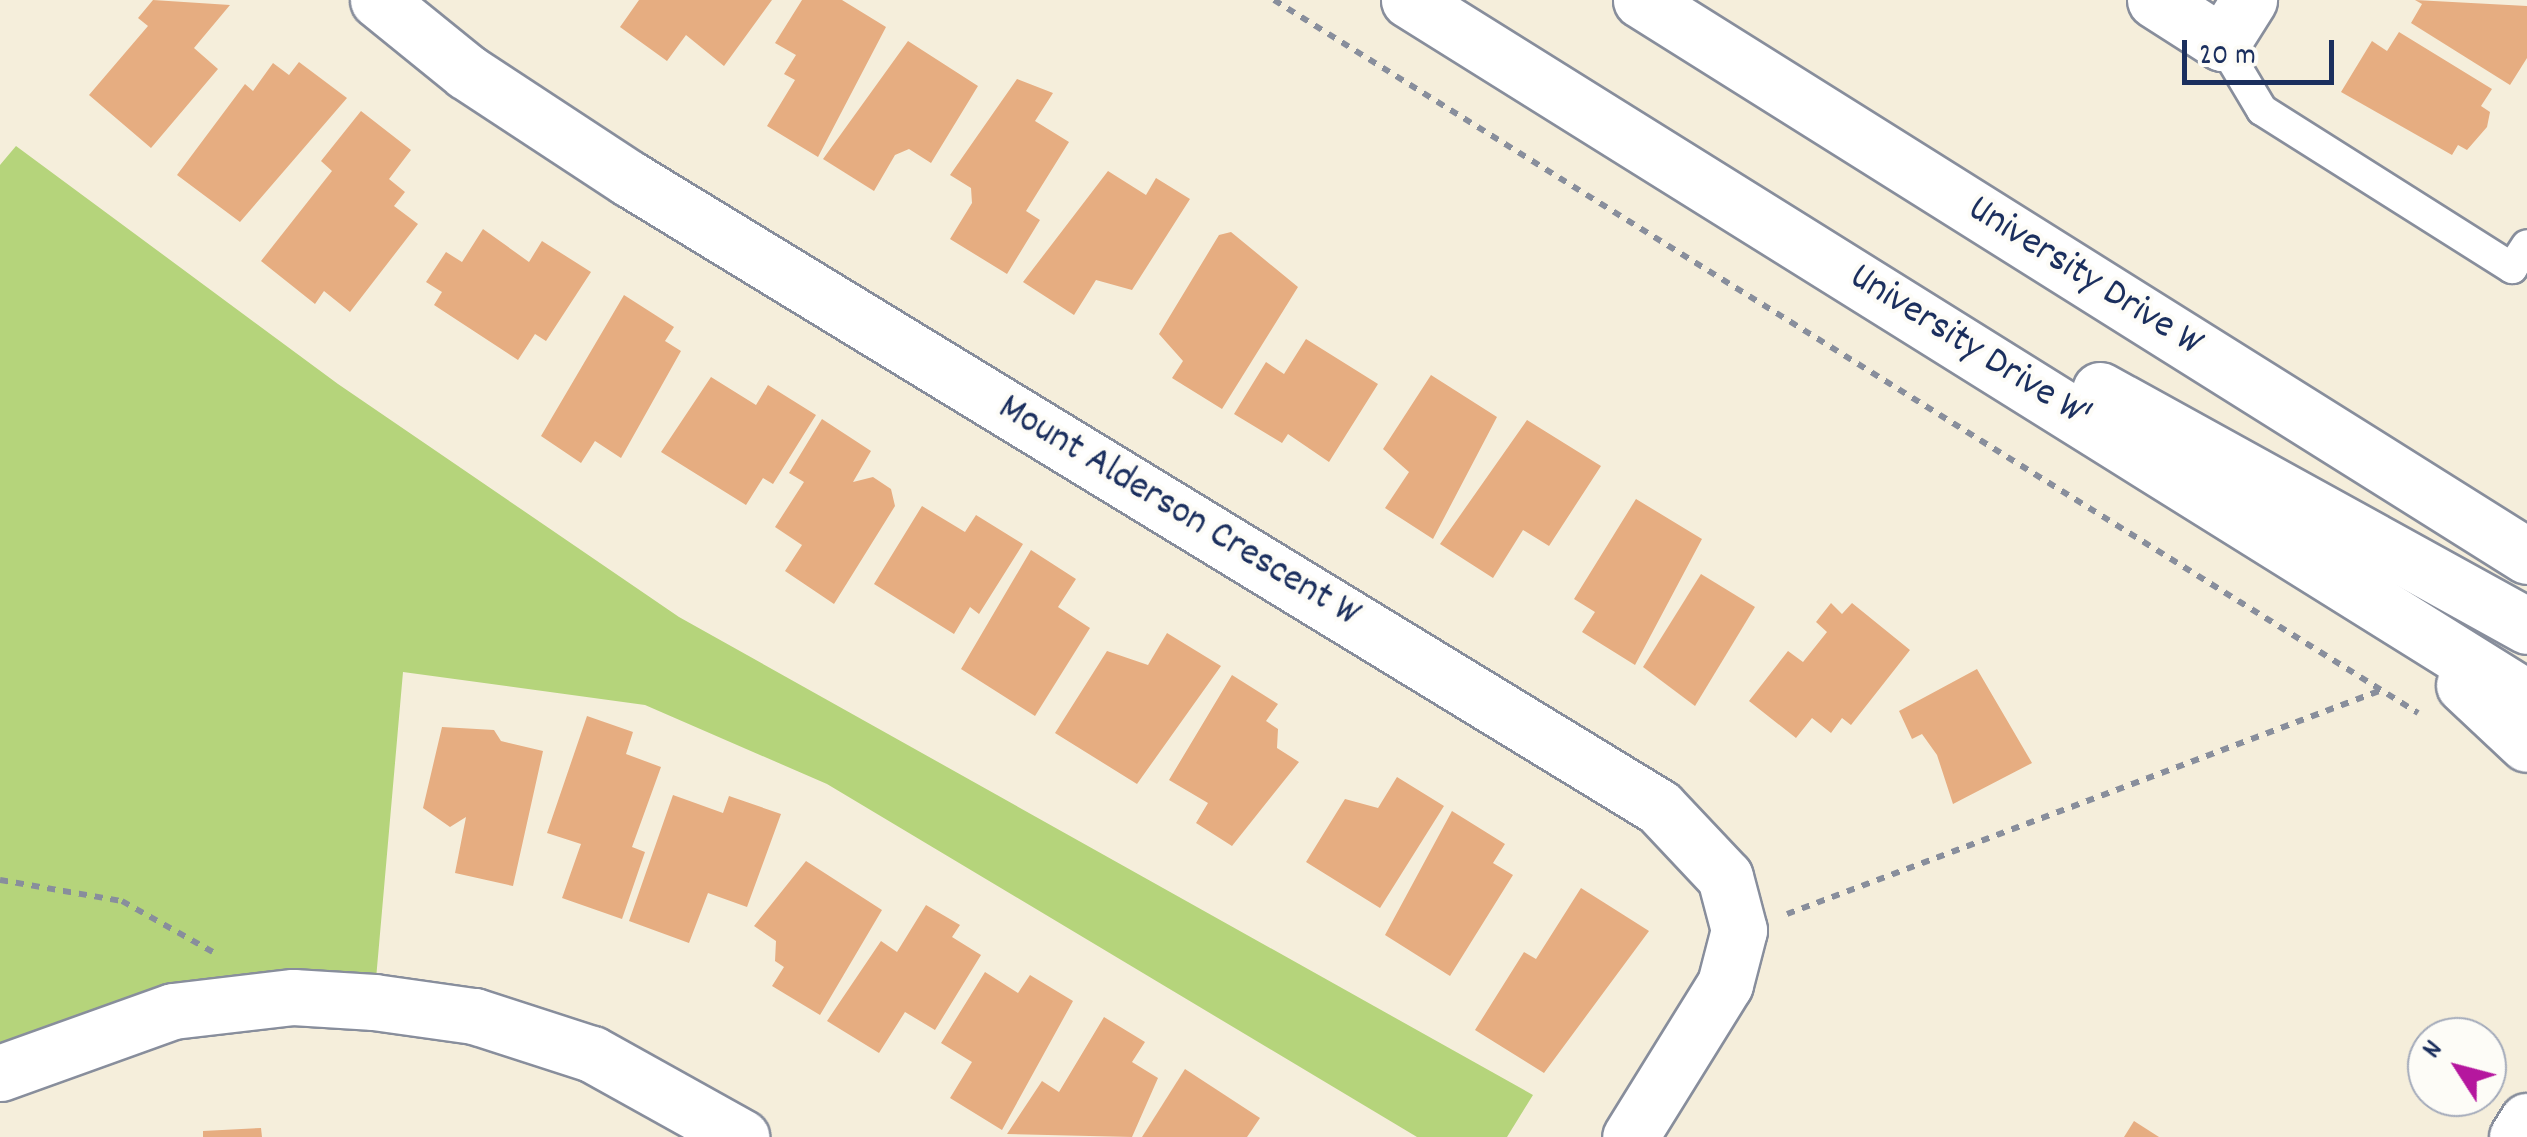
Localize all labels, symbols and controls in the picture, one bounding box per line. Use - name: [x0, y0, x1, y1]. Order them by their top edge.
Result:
- scale bar: [2187, 20, 2340, 82]
- text: 20 m: [2199, 36, 2256, 79]
- street label: University Drive W: [1958, 187, 2210, 369]
- street label: University Drive W': [1839, 255, 2099, 441]
- street label: Mount Alderson Crescent W: [988, 386, 1368, 640]
- north arrow: [2407, 1017, 2507, 1117]
- text: N: [2414, 1033, 2455, 1068]

